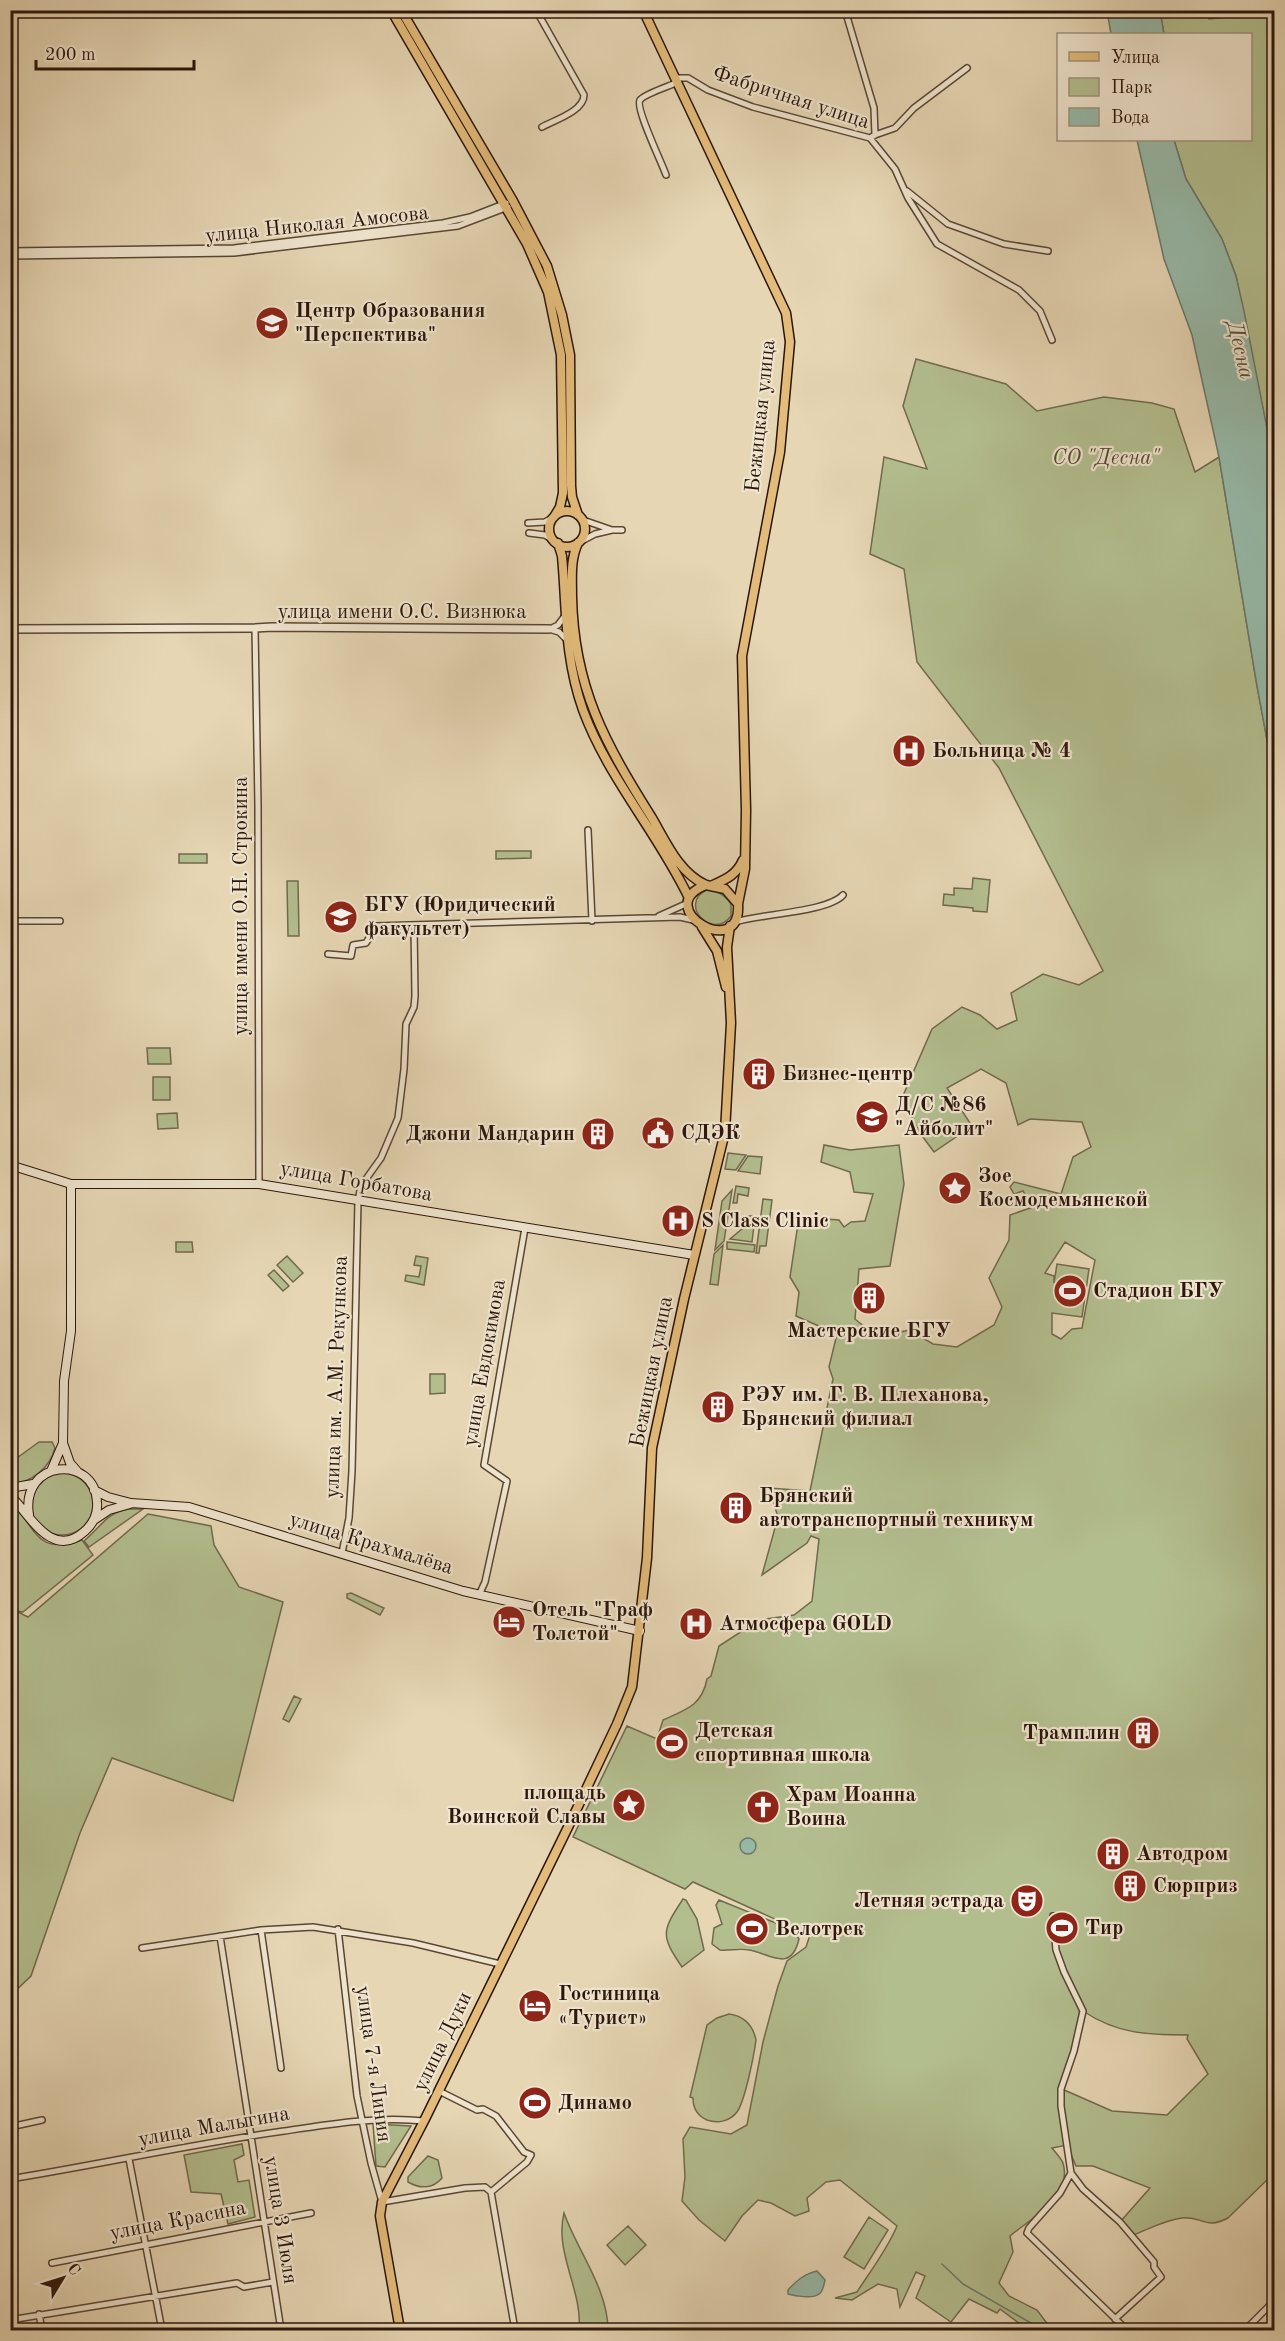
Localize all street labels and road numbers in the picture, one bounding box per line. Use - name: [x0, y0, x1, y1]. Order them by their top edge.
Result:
- street label: Фабричная улица: [710, 63, 872, 133]
- street label: улица Николая Амосова: [204, 203, 430, 247]
- street label: Бежицкая улица: [743, 338, 779, 494]
- street label: улица имени О.С. Визнюка: [277, 602, 527, 623]
- street label: улица имени О.Н. Строкина: [231, 776, 252, 1036]
- street label: улица Горбатова: [278, 1158, 434, 1206]
- street label: улица им. А.М. Рекункова: [322, 1255, 352, 1499]
- street label: улица Евдокимова: [460, 1278, 510, 1448]
- street label: Бежицкая улица: [627, 1294, 677, 1450]
- street label: улица Крахмалёва: [287, 1509, 455, 1579]
- street label: улица 7-я Линия: [352, 1984, 394, 2144]
- street label: улица Дуки: [410, 1989, 476, 2095]
- street label: улица Малыгина: [137, 2103, 291, 2151]
- street label: улица 3 Июля: [260, 2155, 300, 2286]
- street label: улица Красина: [108, 2197, 248, 2245]

